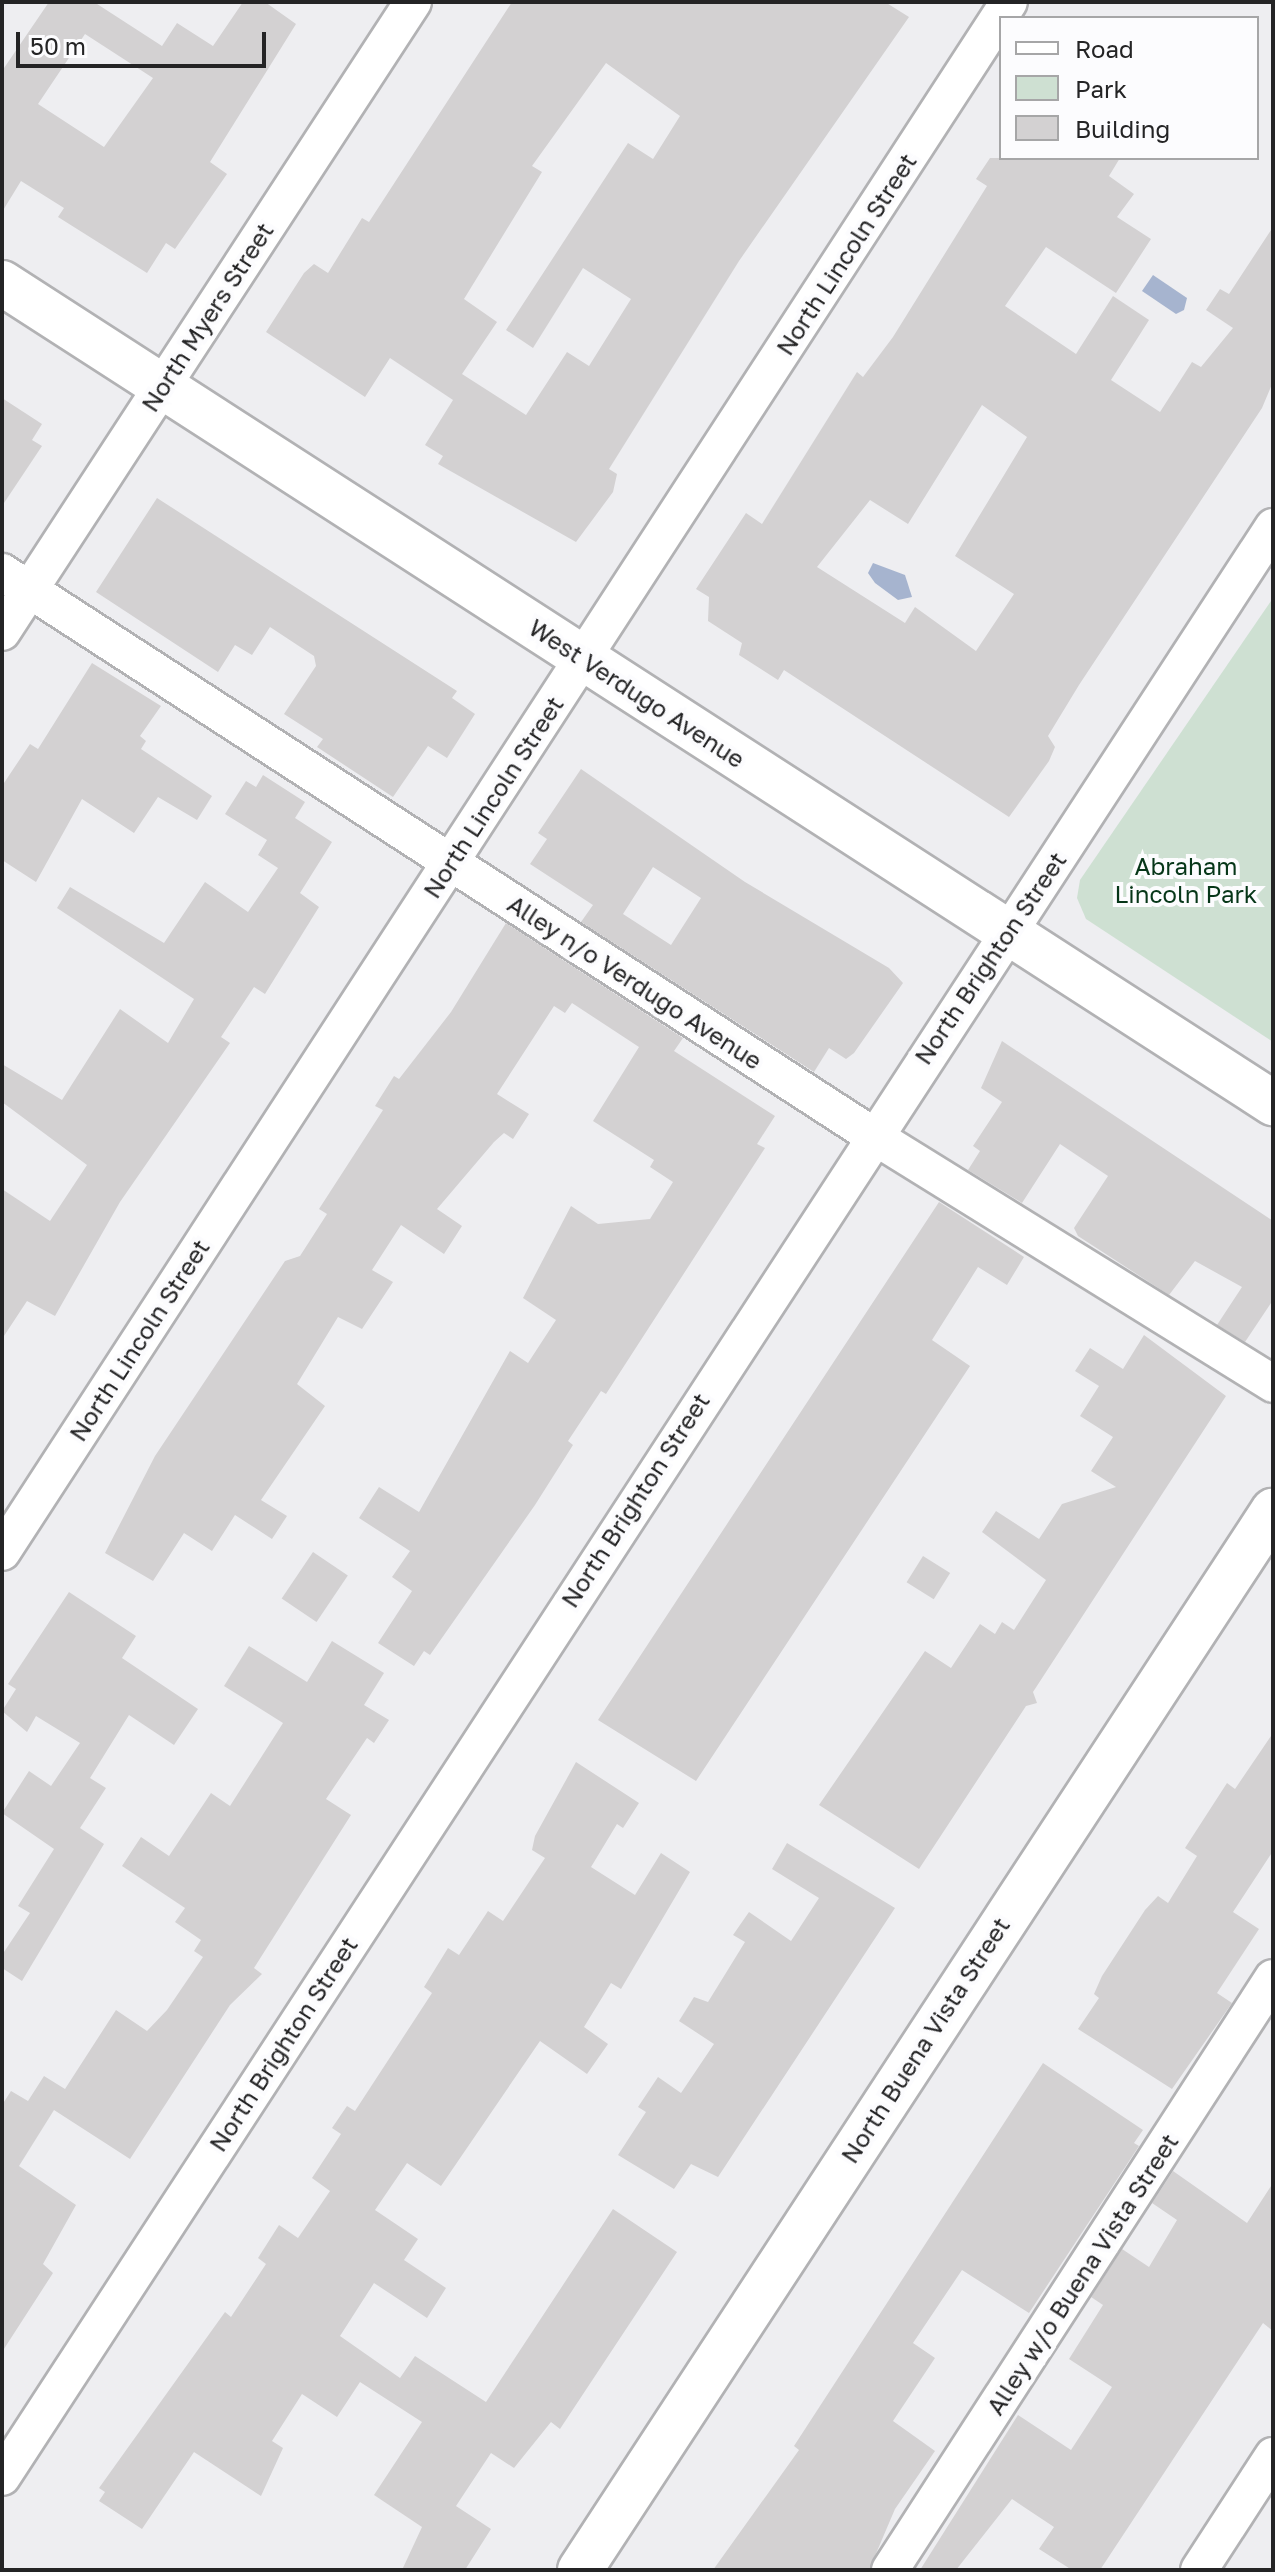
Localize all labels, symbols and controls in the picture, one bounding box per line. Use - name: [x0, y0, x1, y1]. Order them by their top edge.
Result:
- scale bar: [20, 16, 270, 66]
- legend: [999, 16, 1259, 160]
- text: 50 m: [30, 31, 86, 60]
- text: Road: [1075, 34, 1134, 63]
- text: Park: [1075, 74, 1127, 103]
- text: Building: [1075, 114, 1170, 143]
- street label: North Lincoln Street: [770, 148, 922, 360]
- street label: North Myers Street: [135, 217, 279, 417]
- street label: West Verdugo Avenue: [524, 613, 750, 773]
- street label: North Lincoln Street: [417, 691, 569, 903]
- street label: North Brighton Street: [908, 846, 1072, 1070]
- park label: Abraham Lincoln Park: [1115, 852, 1257, 908]
- street label: Alley n/o Verdugo Avenue: [503, 889, 767, 1075]
- street label: North Lincoln Street: [63, 1234, 215, 1446]
- street label: North Brighton Street: [555, 1387, 715, 1613]
- street label: North Buena Vista Street: [835, 1912, 1015, 2168]
- street label: North Brighton Street: [203, 1931, 363, 2157]
- street label: Alley w/o Buena Vista Street: [980, 2128, 1184, 2420]

